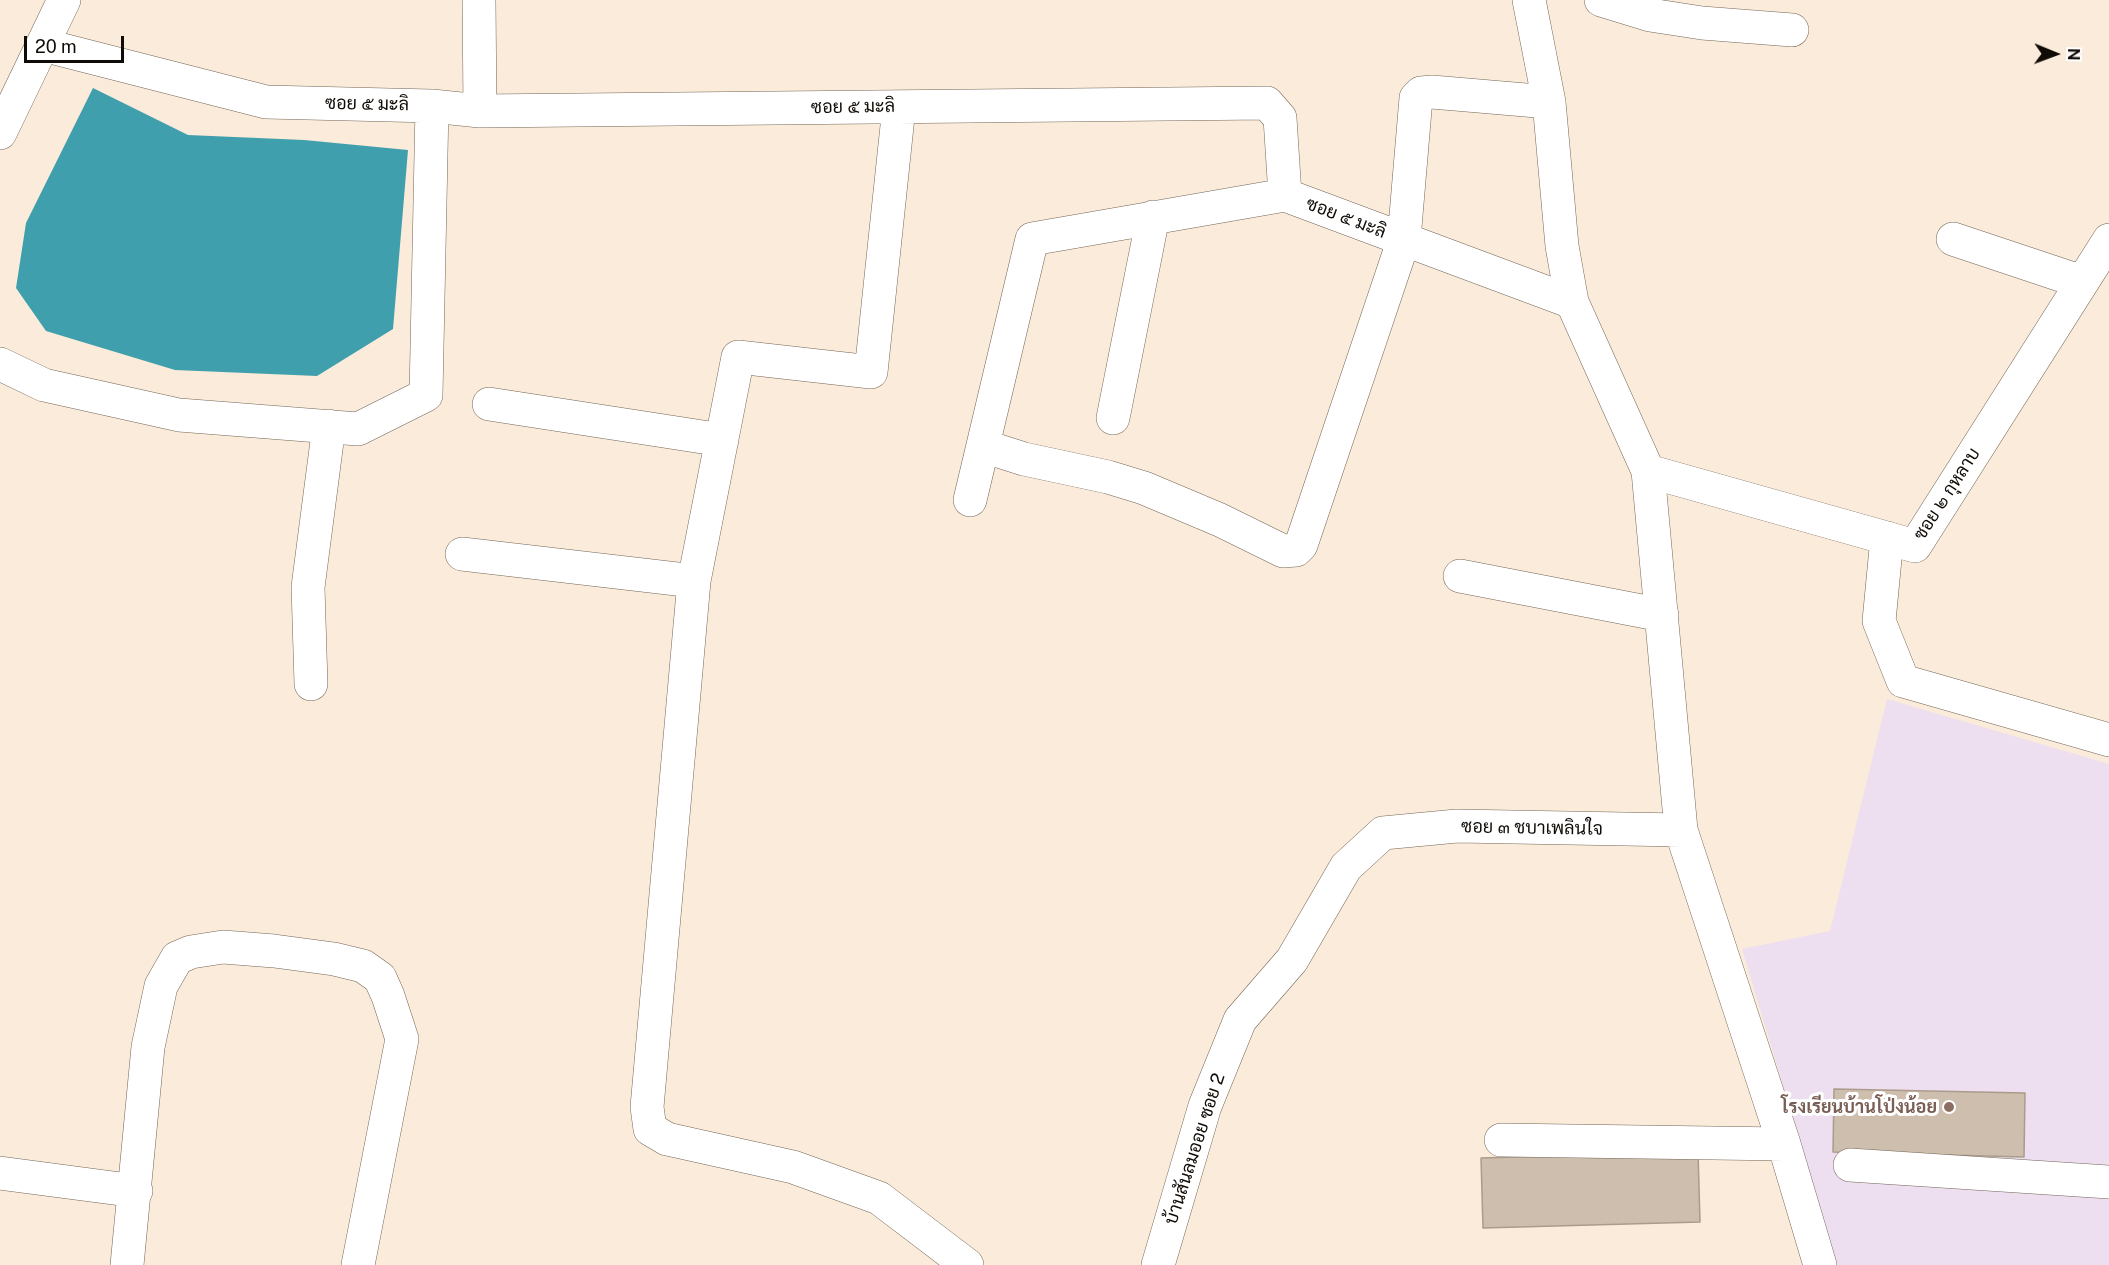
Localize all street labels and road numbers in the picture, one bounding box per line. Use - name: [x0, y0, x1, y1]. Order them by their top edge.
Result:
- street label: ซอย ๕ มะลิ: [325, 92, 409, 116]
- street label: ซอย ๕ มะลิ: [811, 95, 895, 119]
- street label: ซอย ๕ มะลิ: [1303, 193, 1389, 243]
- street label: ซอย ๒ กุหลาบ: [1909, 444, 1985, 544]
- street label: ซอย ๓ ชบาเพลินใจ: [1461, 816, 1603, 840]
- street label: บ้านสันลมออย ซอย 2: [1160, 1071, 1230, 1227]

